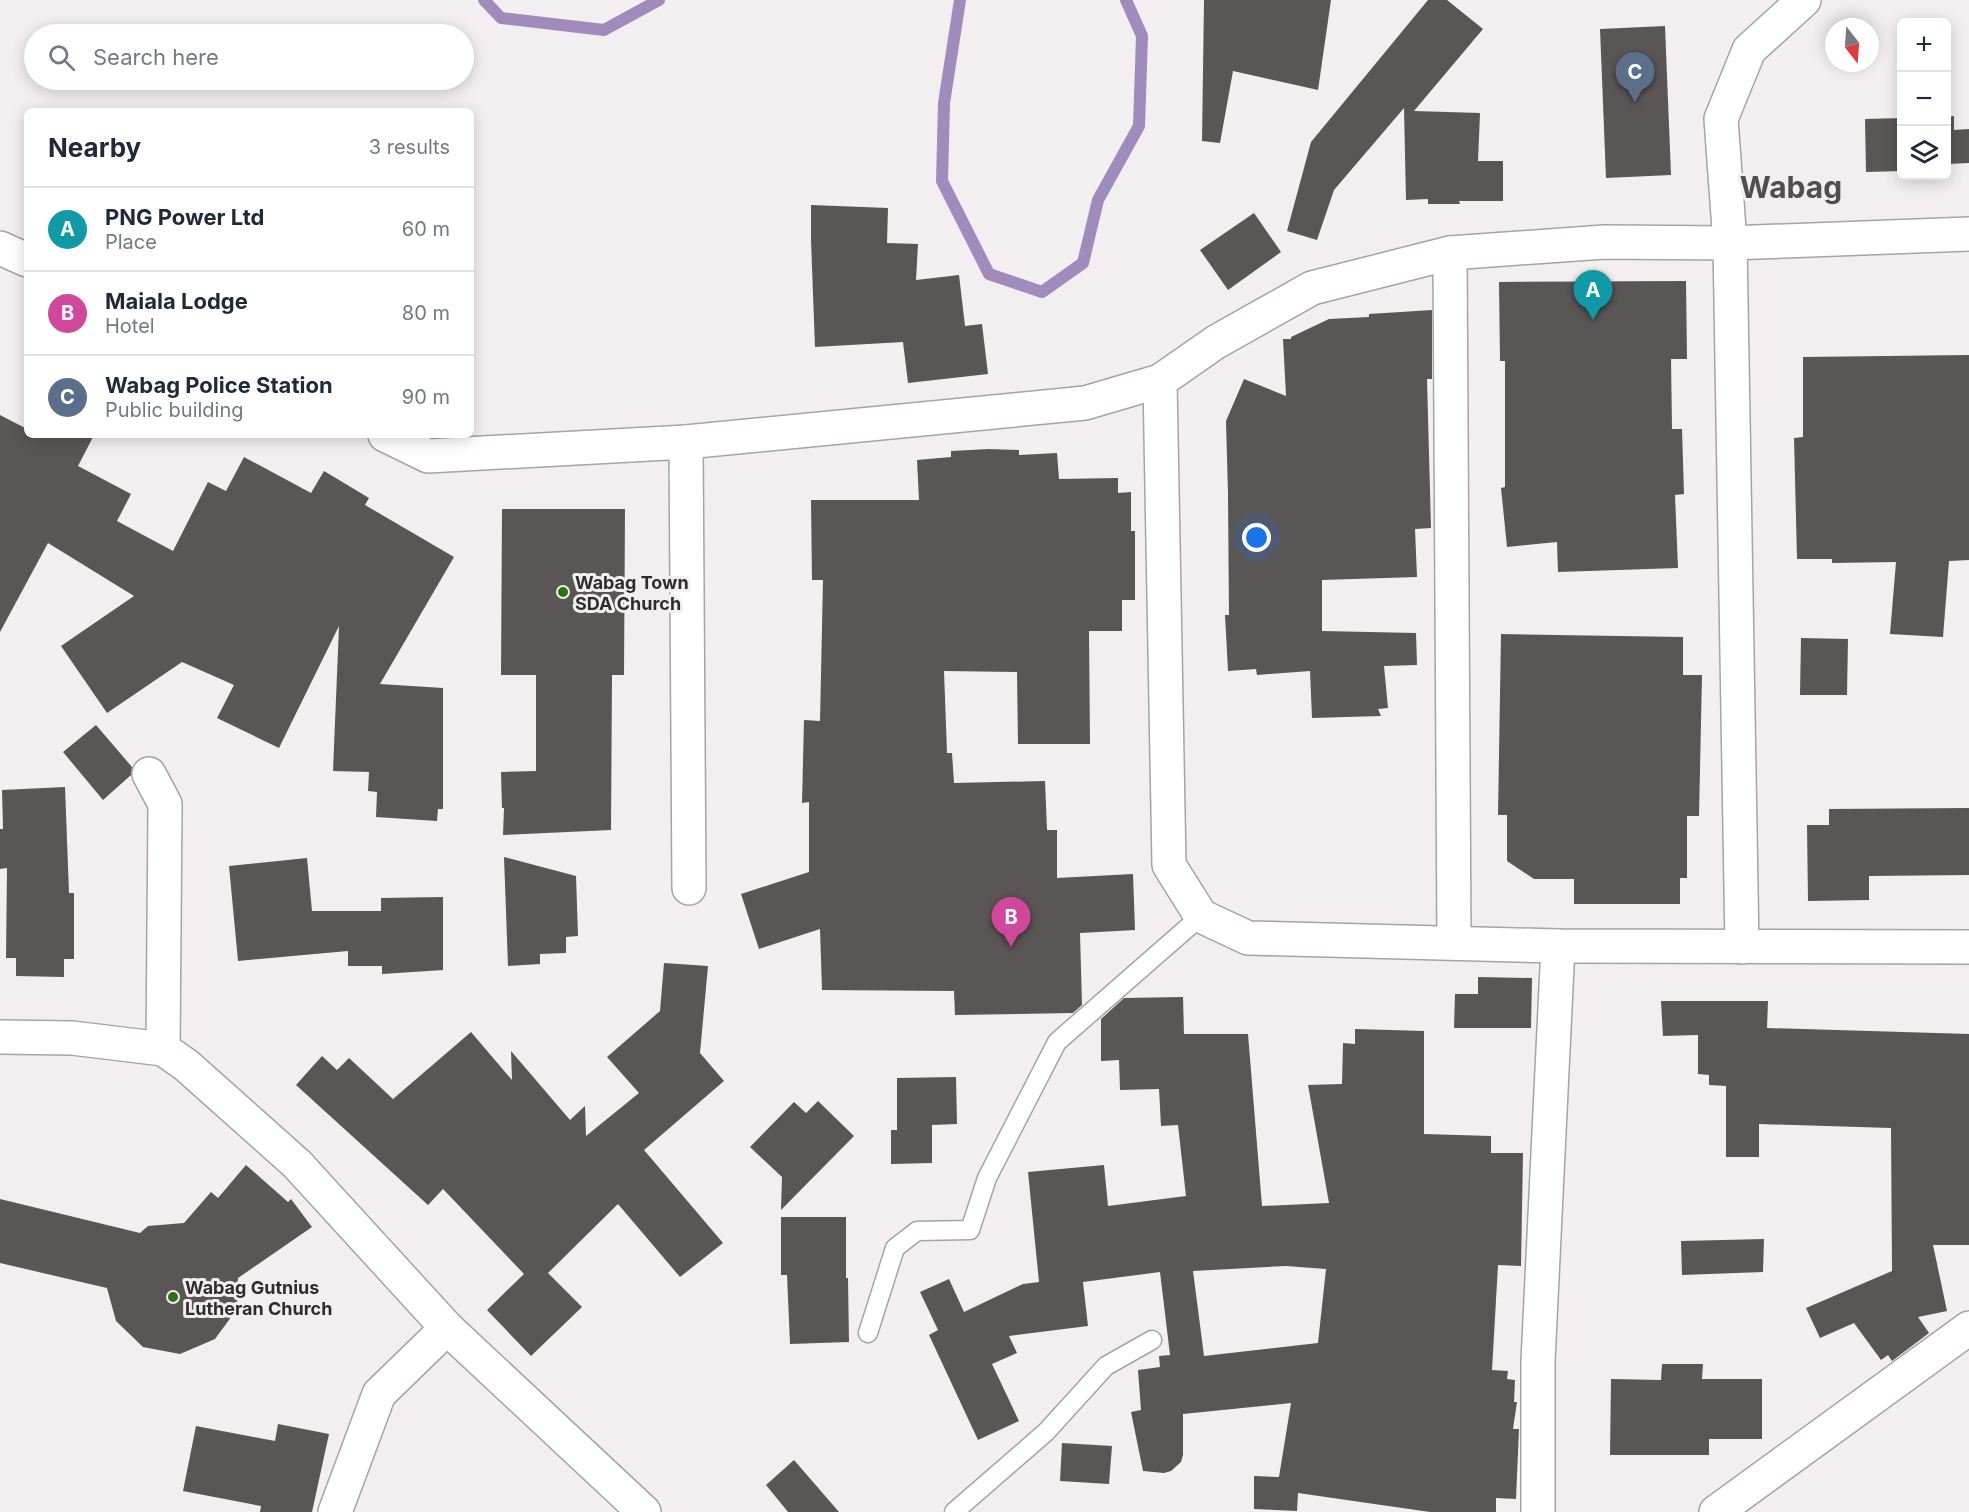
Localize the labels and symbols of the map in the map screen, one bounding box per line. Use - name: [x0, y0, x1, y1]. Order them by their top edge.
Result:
- north arrow: [1825, 18, 1879, 72]
- pin: C: [1616, 52, 1654, 102]
- district label: Wabag: [1740, 169, 1842, 205]
- pin: A: [1574, 270, 1612, 320]
- your location: [1242, 523, 1271, 552]
- place label: Wabag Town SDA Church: [575, 572, 689, 614]
- marker: Wabag Town SDA Church: [556, 585, 570, 599]
- pin: B: [992, 898, 1030, 947]
- place label: Wabag Gutnius Lutheran Church: [185, 1277, 332, 1319]
- marker: Wabag Gutnius Lutheran Church: [166, 1290, 180, 1304]

